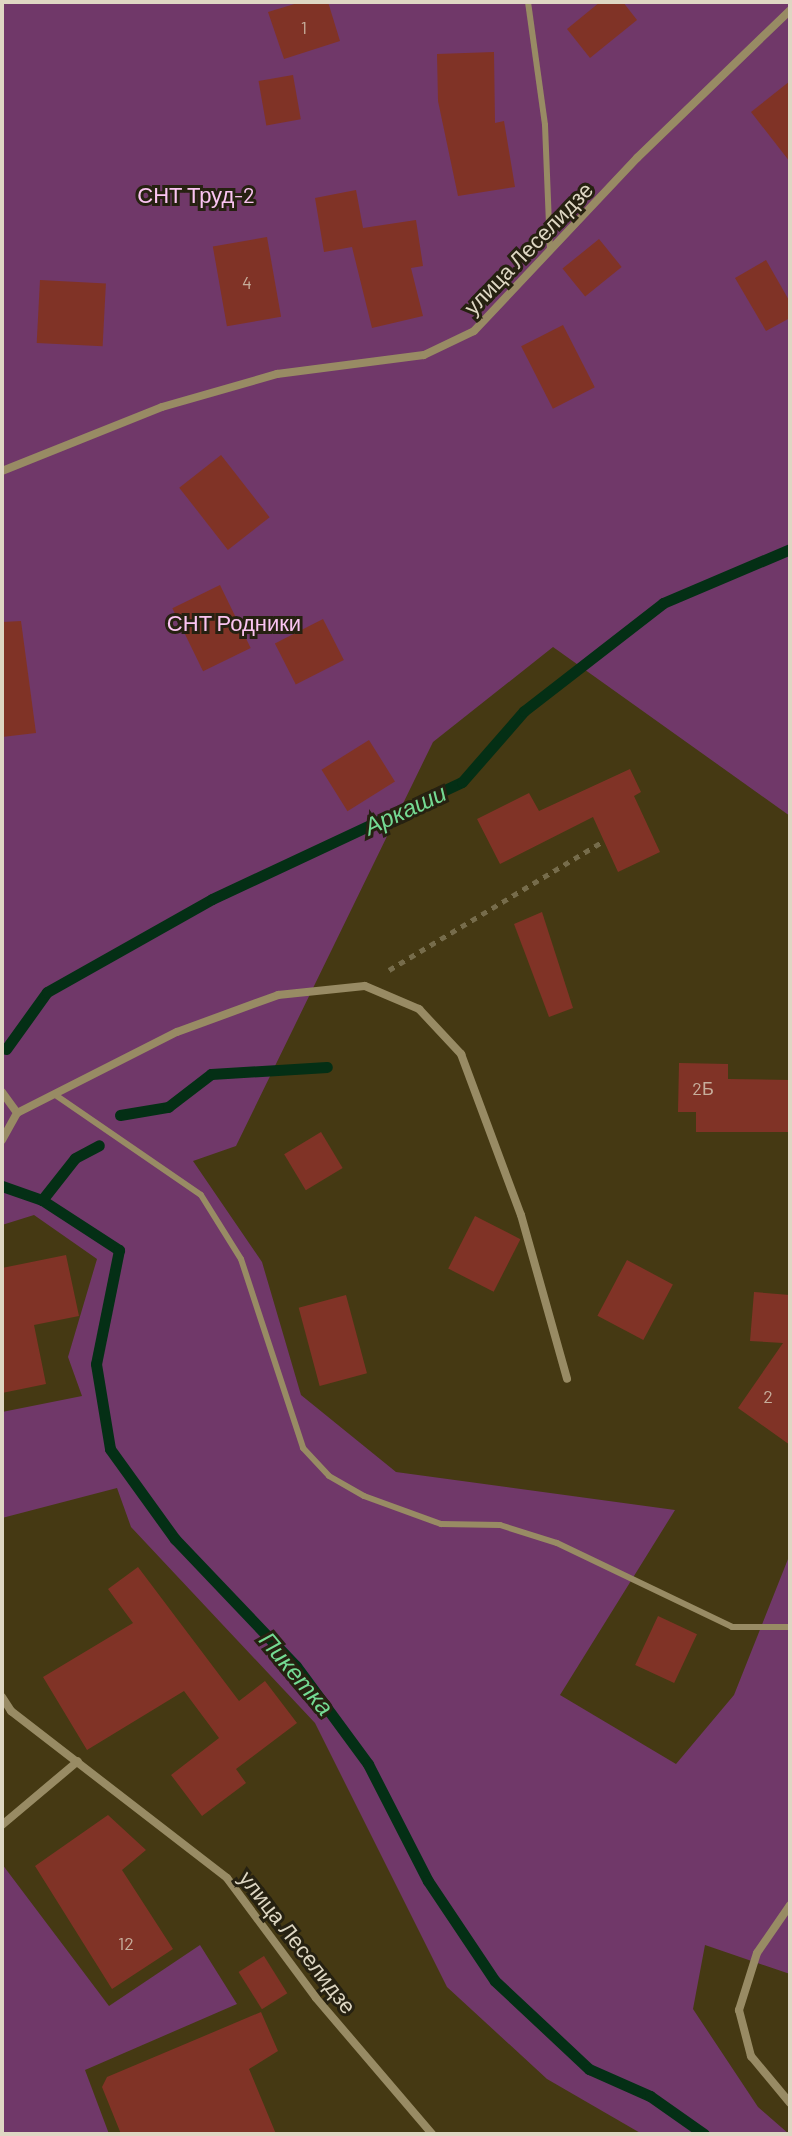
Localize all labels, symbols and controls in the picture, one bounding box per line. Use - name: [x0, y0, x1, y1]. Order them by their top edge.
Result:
- house number: 1: [301, 16, 307, 38]
- street label: улица Леселидзе: [458, 176, 598, 320]
- park label: СНТ Труд-2: [137, 182, 255, 208]
- house number: 4: [242, 271, 252, 293]
- park label: СНТ Родники: [167, 610, 301, 636]
- water label: Аркаши: [359, 778, 451, 840]
- house number: 2Б: [692, 1077, 714, 1099]
- house number: 2: [763, 1385, 773, 1407]
- water label: Пикетка: [254, 1626, 340, 1720]
- street label: улица Леселидзе: [234, 1865, 362, 2019]
- house number: 12: [118, 1932, 134, 1954]

